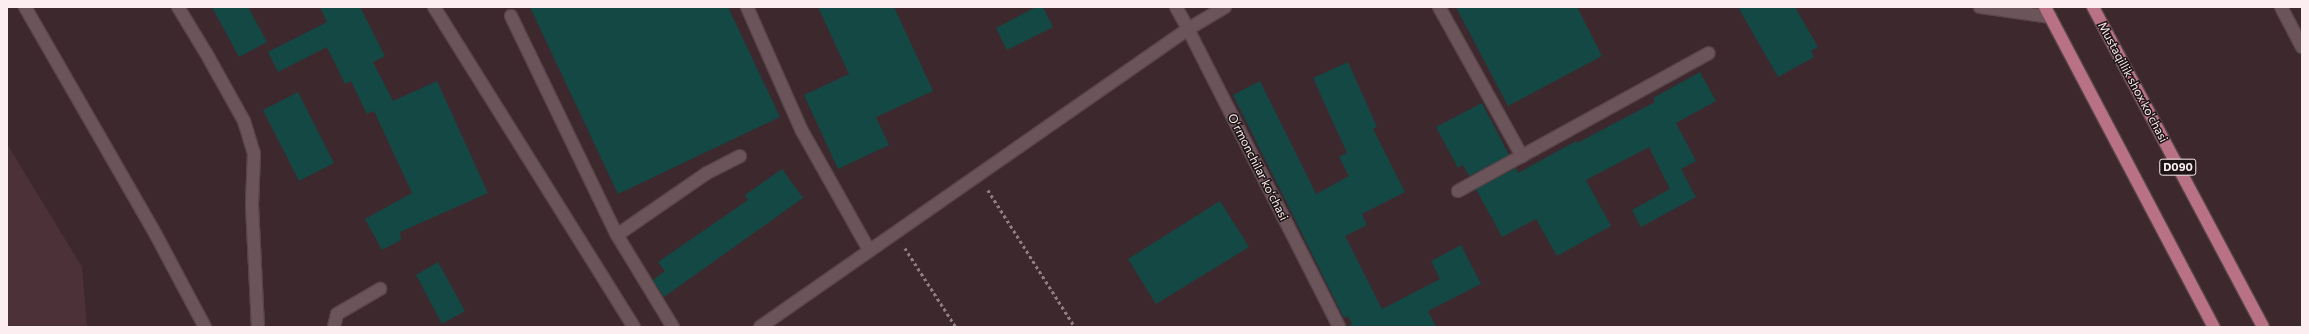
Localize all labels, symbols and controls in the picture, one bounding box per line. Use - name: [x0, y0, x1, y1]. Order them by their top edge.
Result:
- street label: Mustaqillik shox ko'chasi: [2095, 19, 2171, 145]
- street label: Oʻrmonchilar koʻchasi: [1225, 111, 1291, 223]
- road number: D090: [2159, 158, 2197, 176]

